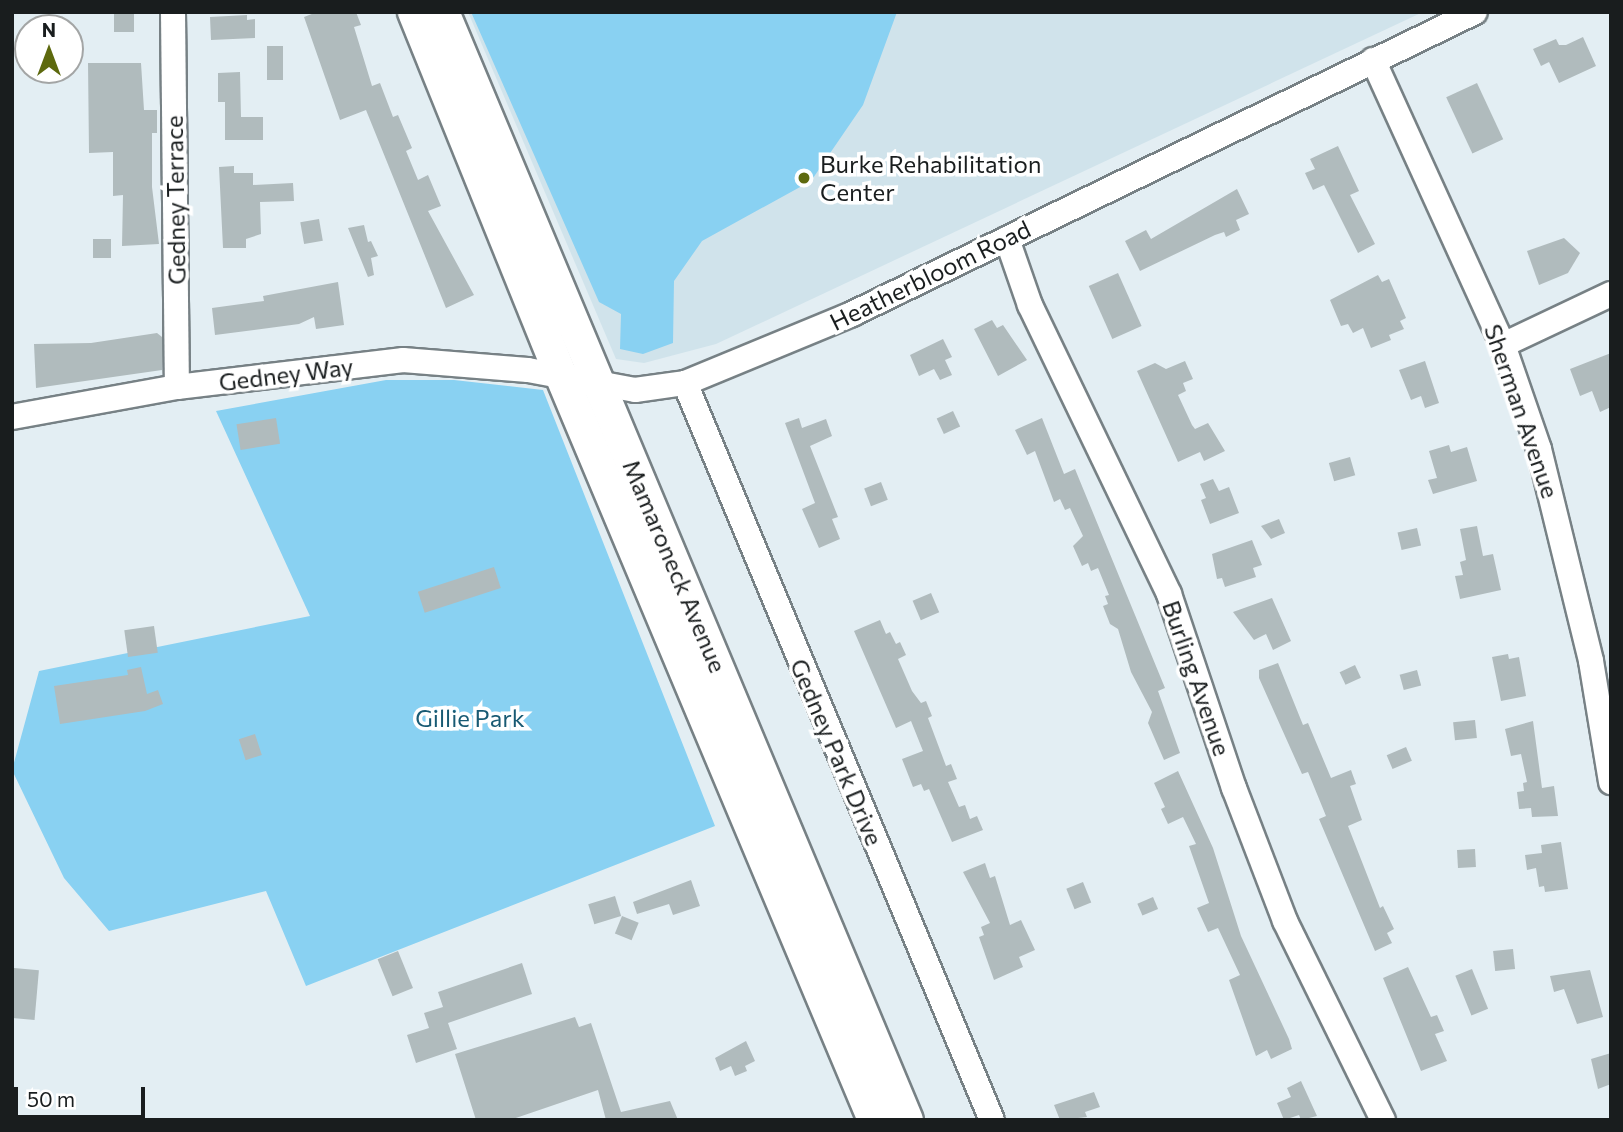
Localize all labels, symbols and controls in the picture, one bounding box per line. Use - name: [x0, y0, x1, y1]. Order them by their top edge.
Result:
- north arrow: [14, 14, 84, 84]
- text: N: [42, 18, 56, 41]
- street label: Gedney Terrace: [159, 115, 191, 285]
- place label: Burke Rehabilitation Center: [820, 150, 1042, 206]
- marker: Burke Rehabilitation Center: [794, 168, 814, 188]
- street label: Heatherbloom Road: [825, 214, 1035, 336]
- street label: Sherman Avenue: [1479, 320, 1565, 502]
- street label: Gedney Way: [217, 351, 355, 397]
- street label: Mamaroneck Avenue: [617, 455, 733, 677]
- street label: Burling Avenue: [1157, 597, 1237, 759]
- street label: Gedney Park Drive: [785, 654, 889, 850]
- park label: Gillie Park: [415, 704, 525, 732]
- scale bar: [18, 1072, 149, 1116]
- text: 50 m: [27, 1086, 75, 1111]

